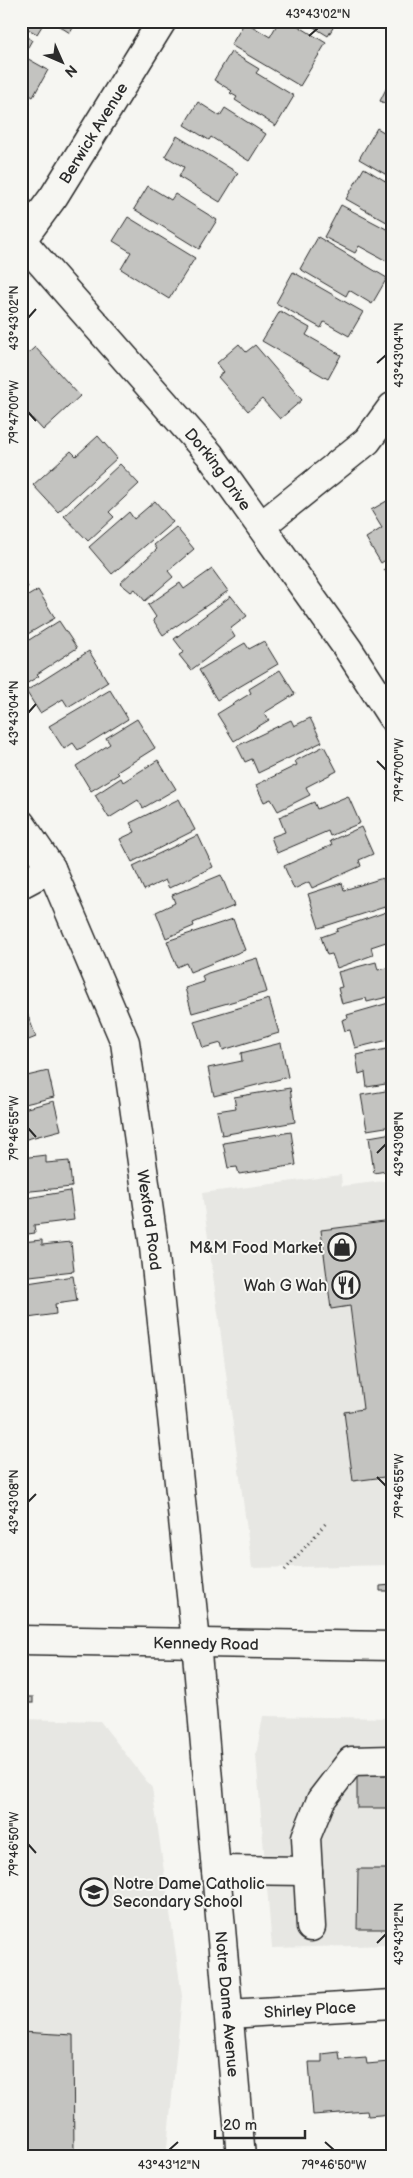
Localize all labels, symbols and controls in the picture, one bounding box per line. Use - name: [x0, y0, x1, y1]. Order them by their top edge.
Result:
- text: 43°43'02"N: [285, 7, 351, 22]
- north arrow: [38, 38, 88, 88]
- text: N: [61, 61, 81, 81]
- street label: Berwick Avenue: [56, 79, 133, 188]
- text: 43°43'02"N: [7, 285, 22, 351]
- text: 43°43'04"N: [392, 322, 407, 388]
- text: 79°47'00"W: [7, 380, 22, 444]
- street label: Dorking Drive: [180, 425, 255, 515]
- text: 43°43'04"N: [7, 680, 22, 746]
- text: 79°47'00"W: [392, 738, 407, 802]
- text: 79°46'55"W: [7, 1096, 22, 1160]
- text: 43°43'08"N: [392, 1112, 407, 1176]
- street label: Wexford Road: [132, 1168, 164, 1271]
- shop icon: M&M Food Market: [327, 1232, 357, 1262]
- place label: M&M Food Market: [189, 1239, 323, 1258]
- restaurant icon: Wah G Wah: [331, 1270, 361, 1300]
- place label: Wah G Wah: [244, 1277, 327, 1296]
- text: 79°46'55"W: [392, 1454, 407, 1518]
- text: 43°43'08"N: [7, 1470, 22, 1534]
- street label: Kennedy Road: [153, 1634, 259, 1655]
- text: 79°46'50"W: [7, 1811, 22, 1877]
- place label: Notre Dame Catholic Secondary School: [113, 1875, 265, 1912]
- school or university icon: Notre Dame Catholic Secondary School: [79, 1877, 109, 1907]
- text: 43°43'12"N: [392, 1903, 407, 1965]
- street label: Notre Dame Avenue: [210, 1930, 242, 2078]
- street label: Shirley Place: [263, 1998, 357, 2023]
- scale bar: [215, 2108, 306, 2140]
- text: 20 m: [223, 2116, 257, 2135]
- text: 43°43'12"N: [138, 2158, 200, 2173]
- text: 79°46'50"W: [301, 2158, 367, 2173]

